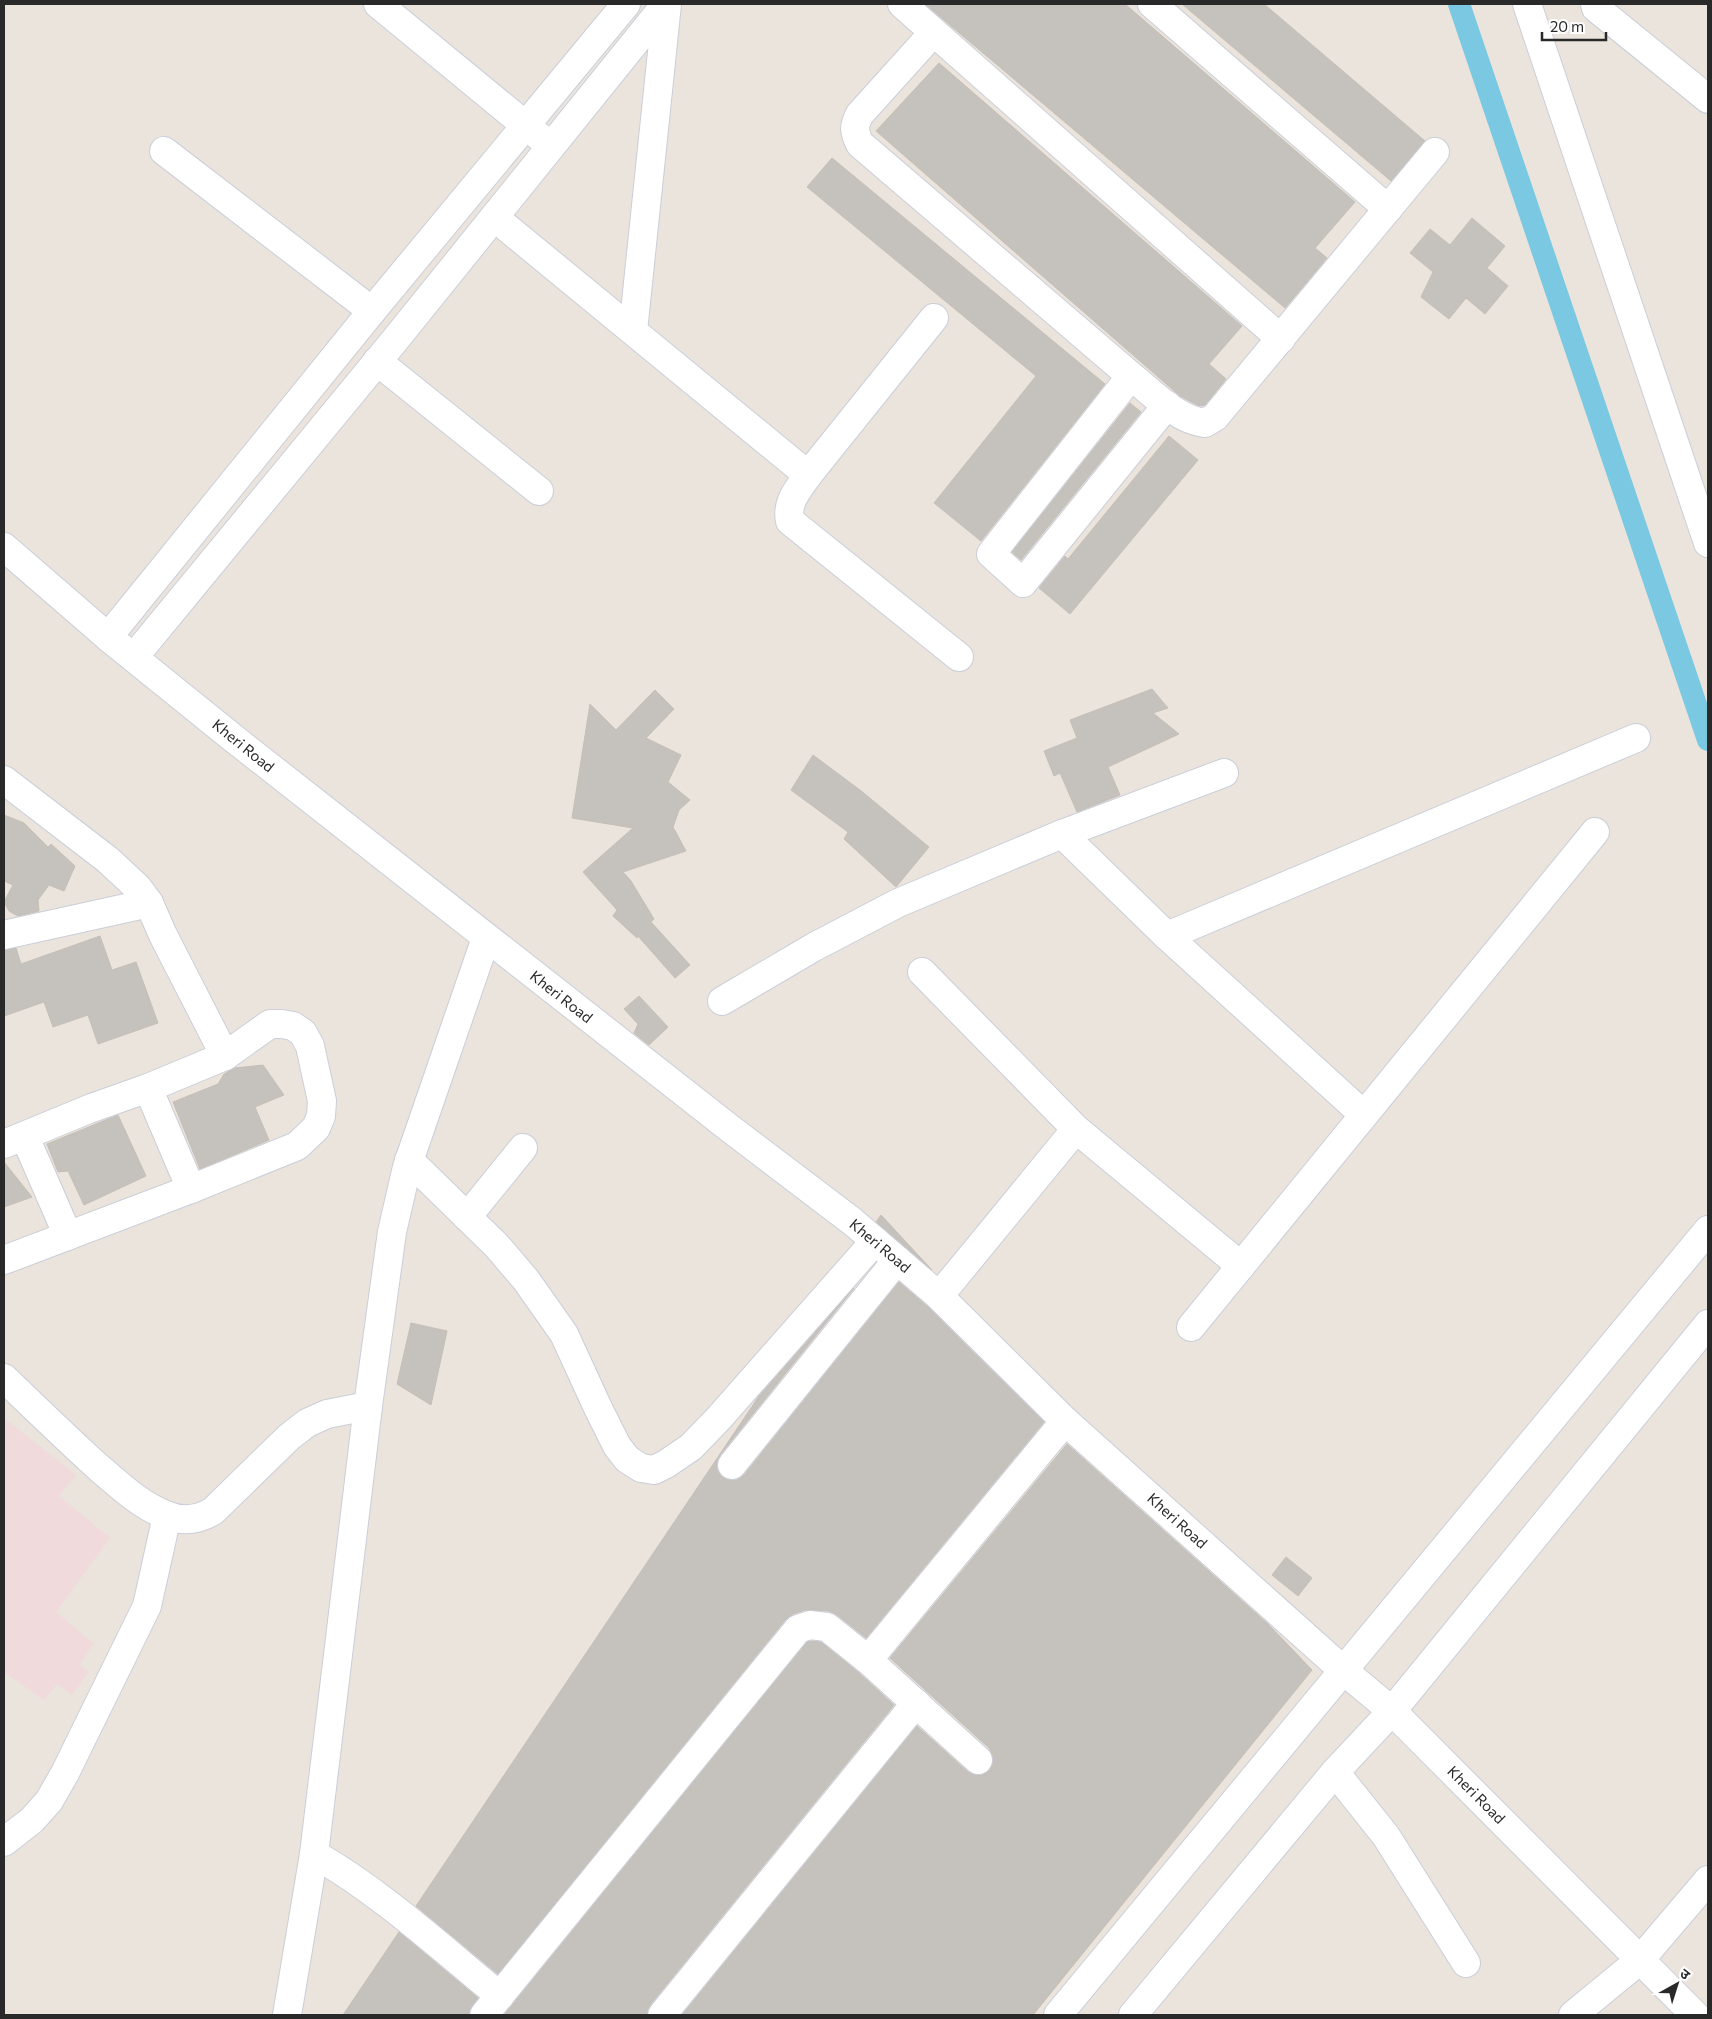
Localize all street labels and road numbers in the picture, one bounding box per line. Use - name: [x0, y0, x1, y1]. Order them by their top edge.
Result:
- street label: Kheri Road: [209, 715, 278, 776]
- street label: Kheri Road: [527, 966, 596, 1026]
- street label: Kheri Road: [846, 1214, 915, 1276]
- street label: Kheri Road: [1144, 1489, 1211, 1552]
- street label: Kheri Road: [1444, 1762, 1509, 1827]

